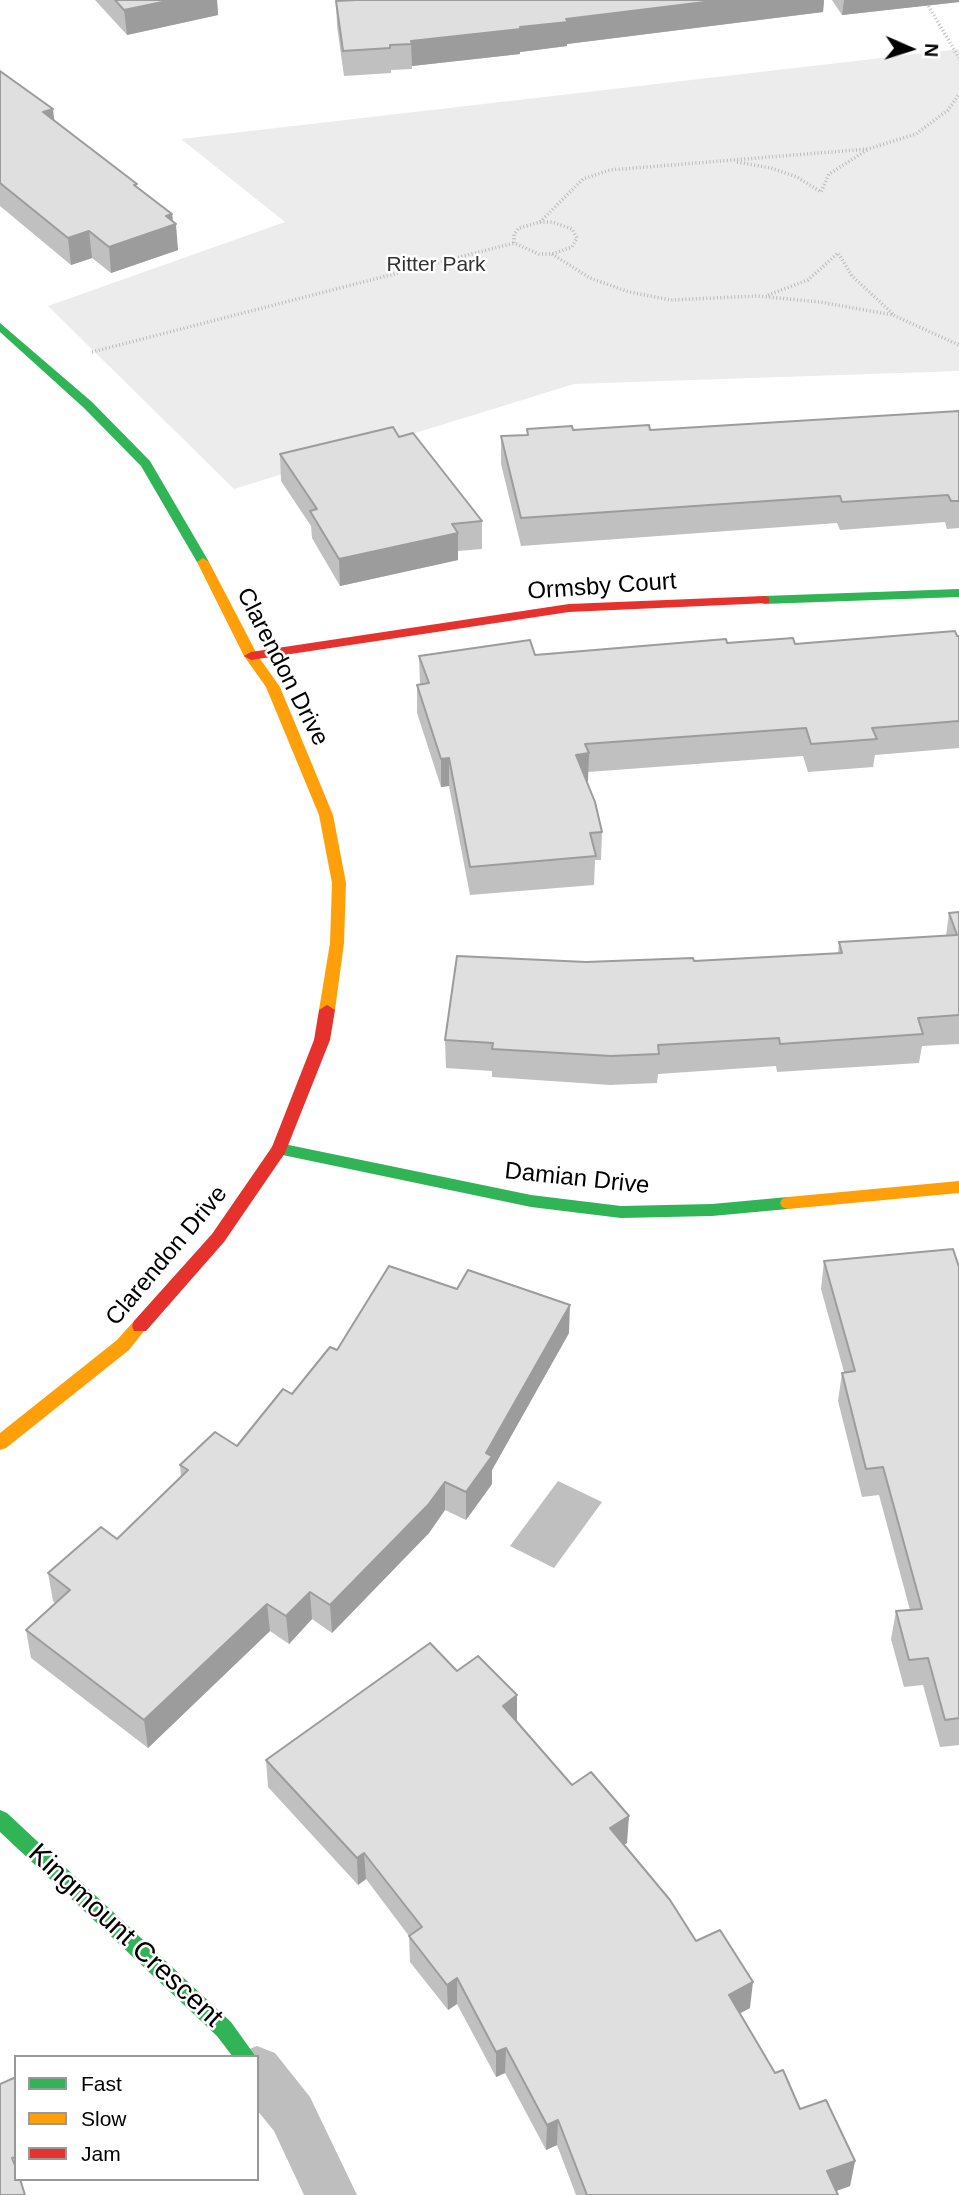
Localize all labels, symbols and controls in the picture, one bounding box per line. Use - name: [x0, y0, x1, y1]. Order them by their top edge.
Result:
- north arrow: [875, 14, 945, 84]
- text: N: [921, 43, 942, 58]
- park label: Ritter Park: [386, 252, 486, 278]
- street label: Ormsby Court: [526, 567, 678, 607]
- street label: Clarendon Drive: [230, 583, 334, 751]
- street label: Damian Drive: [503, 1157, 651, 1201]
- street label: Clarendon Drive: [100, 1180, 234, 1332]
- street label: Kingmount Crescent: [21, 1837, 229, 2035]
- legend: [14, 2055, 259, 2181]
- text: Fast: [81, 2072, 122, 2095]
- text: Slow: [81, 2107, 127, 2130]
- text: Jam: [81, 2142, 121, 2165]

